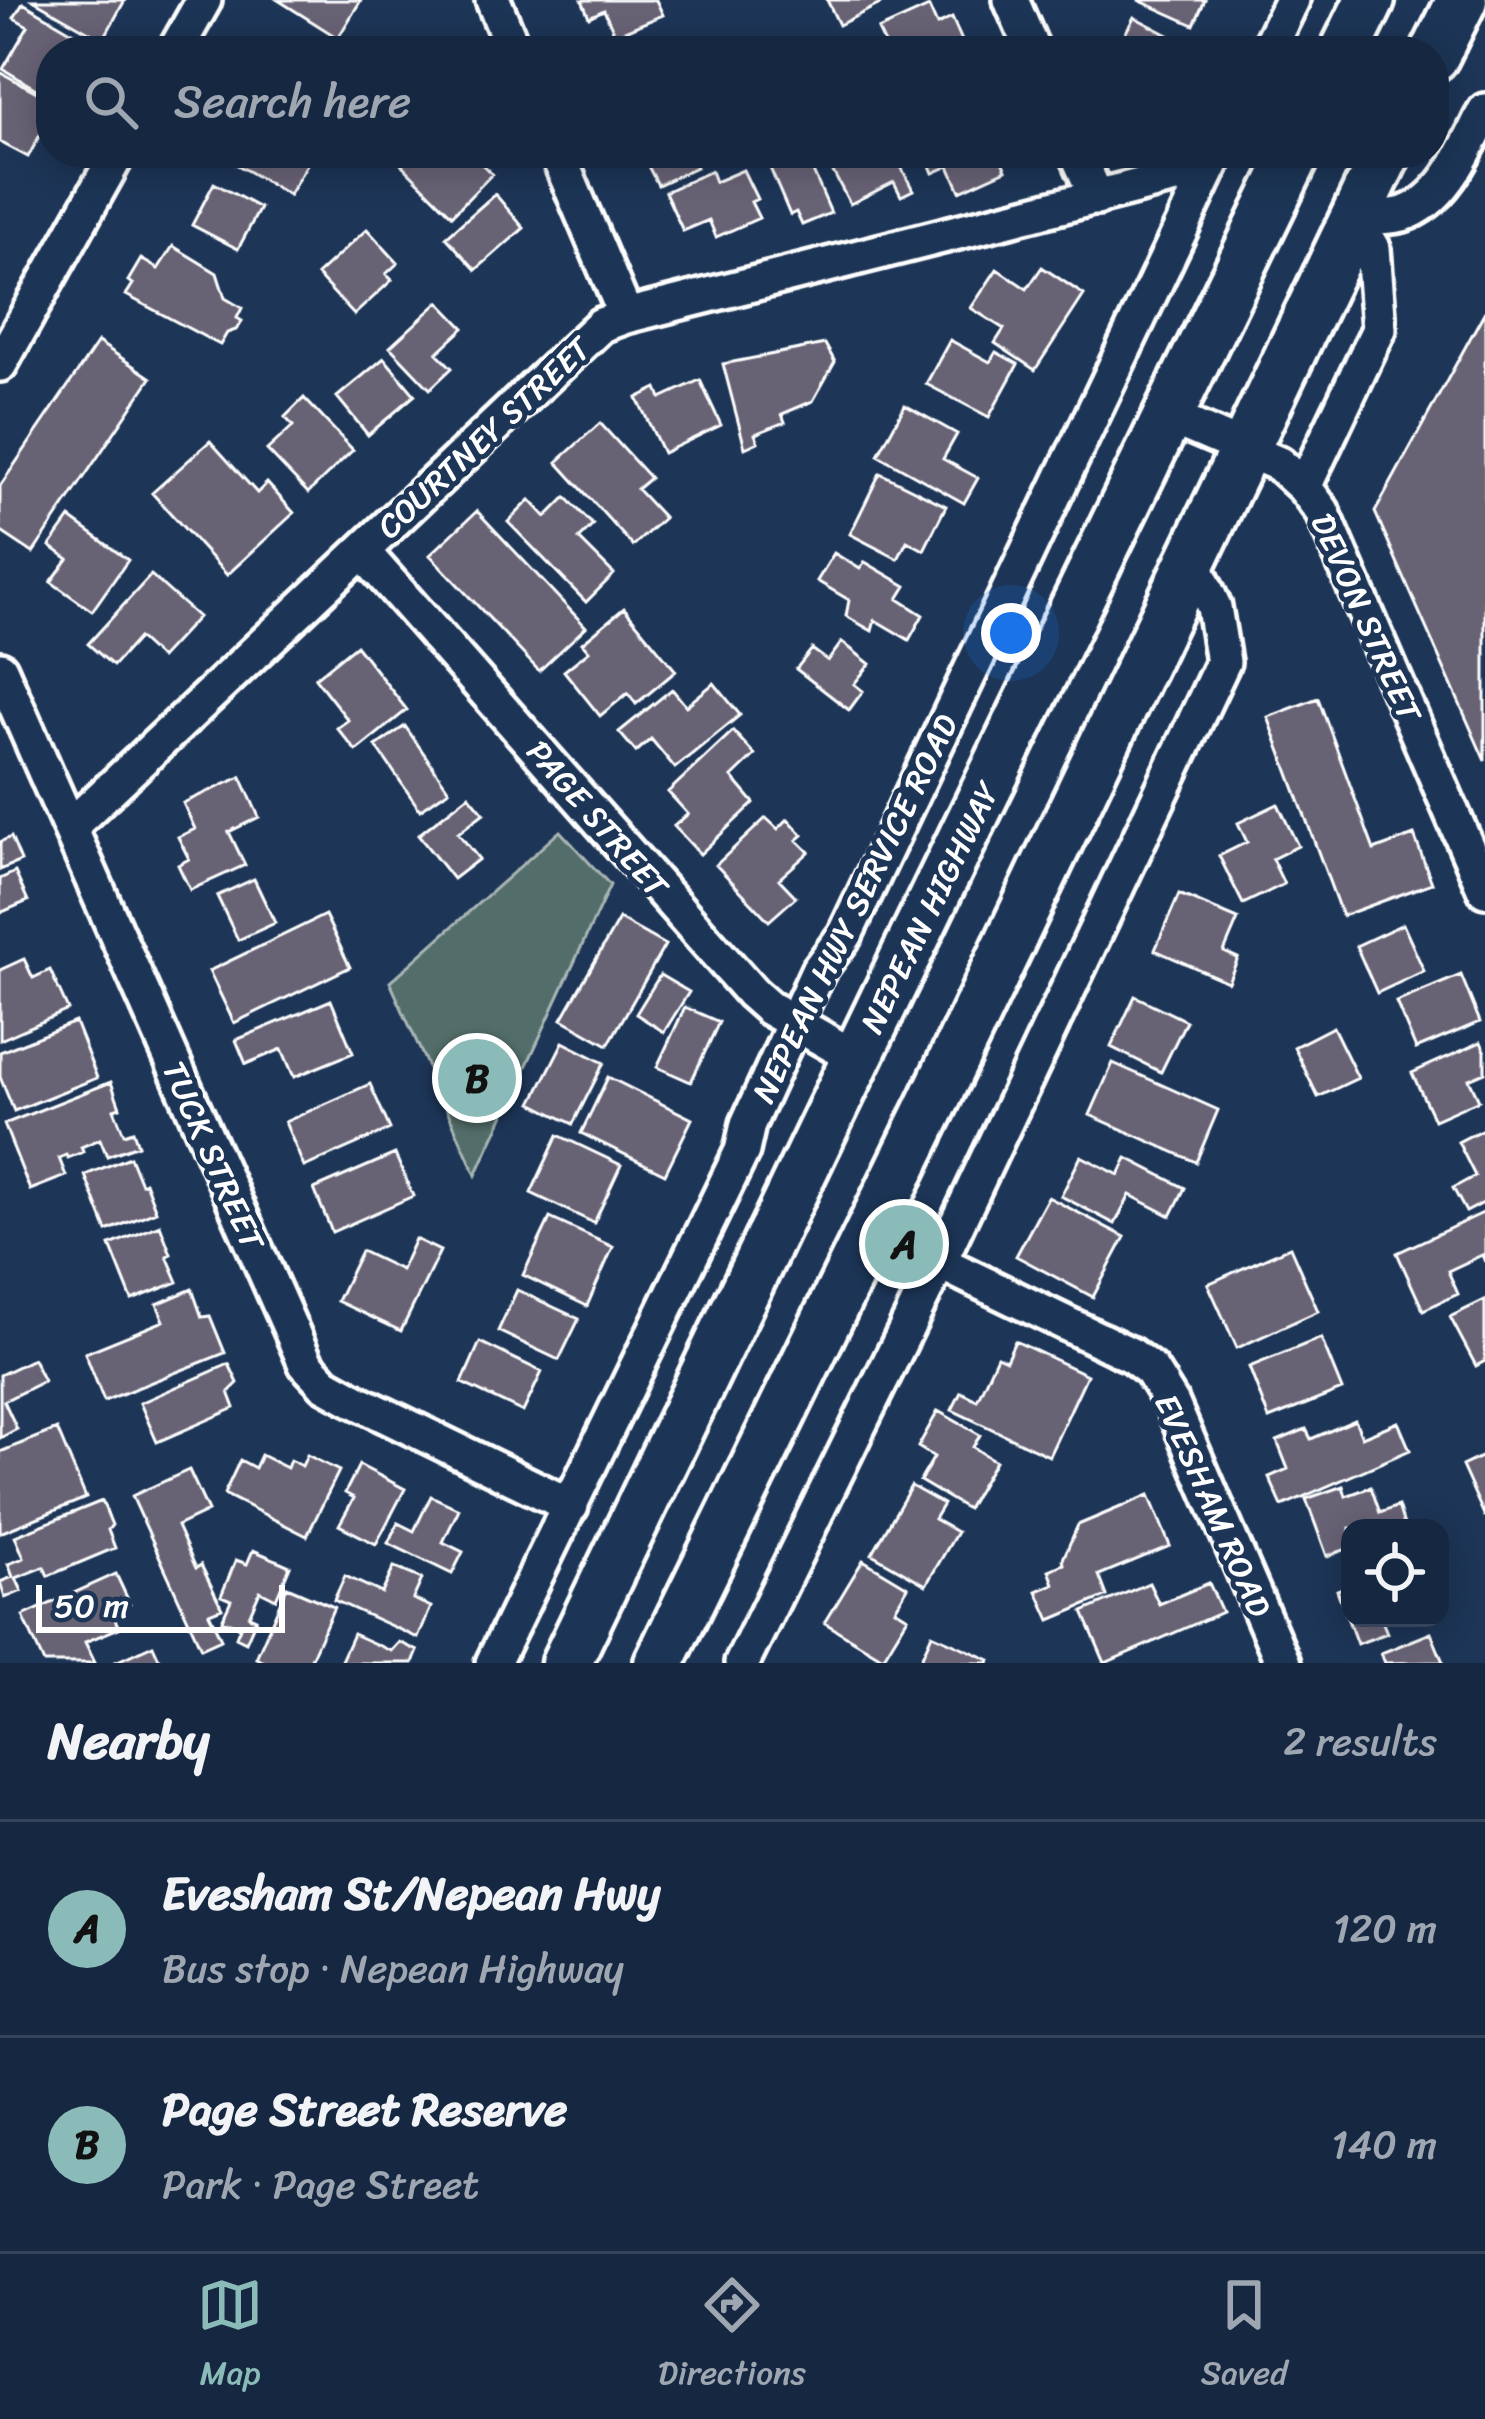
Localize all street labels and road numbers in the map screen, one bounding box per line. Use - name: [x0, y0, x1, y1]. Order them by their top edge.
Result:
- street label: COURTNEY STREET: [363, 321, 606, 553]
- street label: DEVON STREET: [1294, 503, 1439, 733]
- street label: NEPEAN HWY SERVICE ROAD: [735, 704, 975, 1113]
- street label: PAGE STREET: [511, 726, 684, 913]
- street label: NEPEAN HIGHWAY: [844, 770, 1017, 1044]
- street label: TUCK STREET: [145, 1051, 281, 1261]
- street label: EVESHAM ROAD: [1138, 1384, 1288, 1627]

